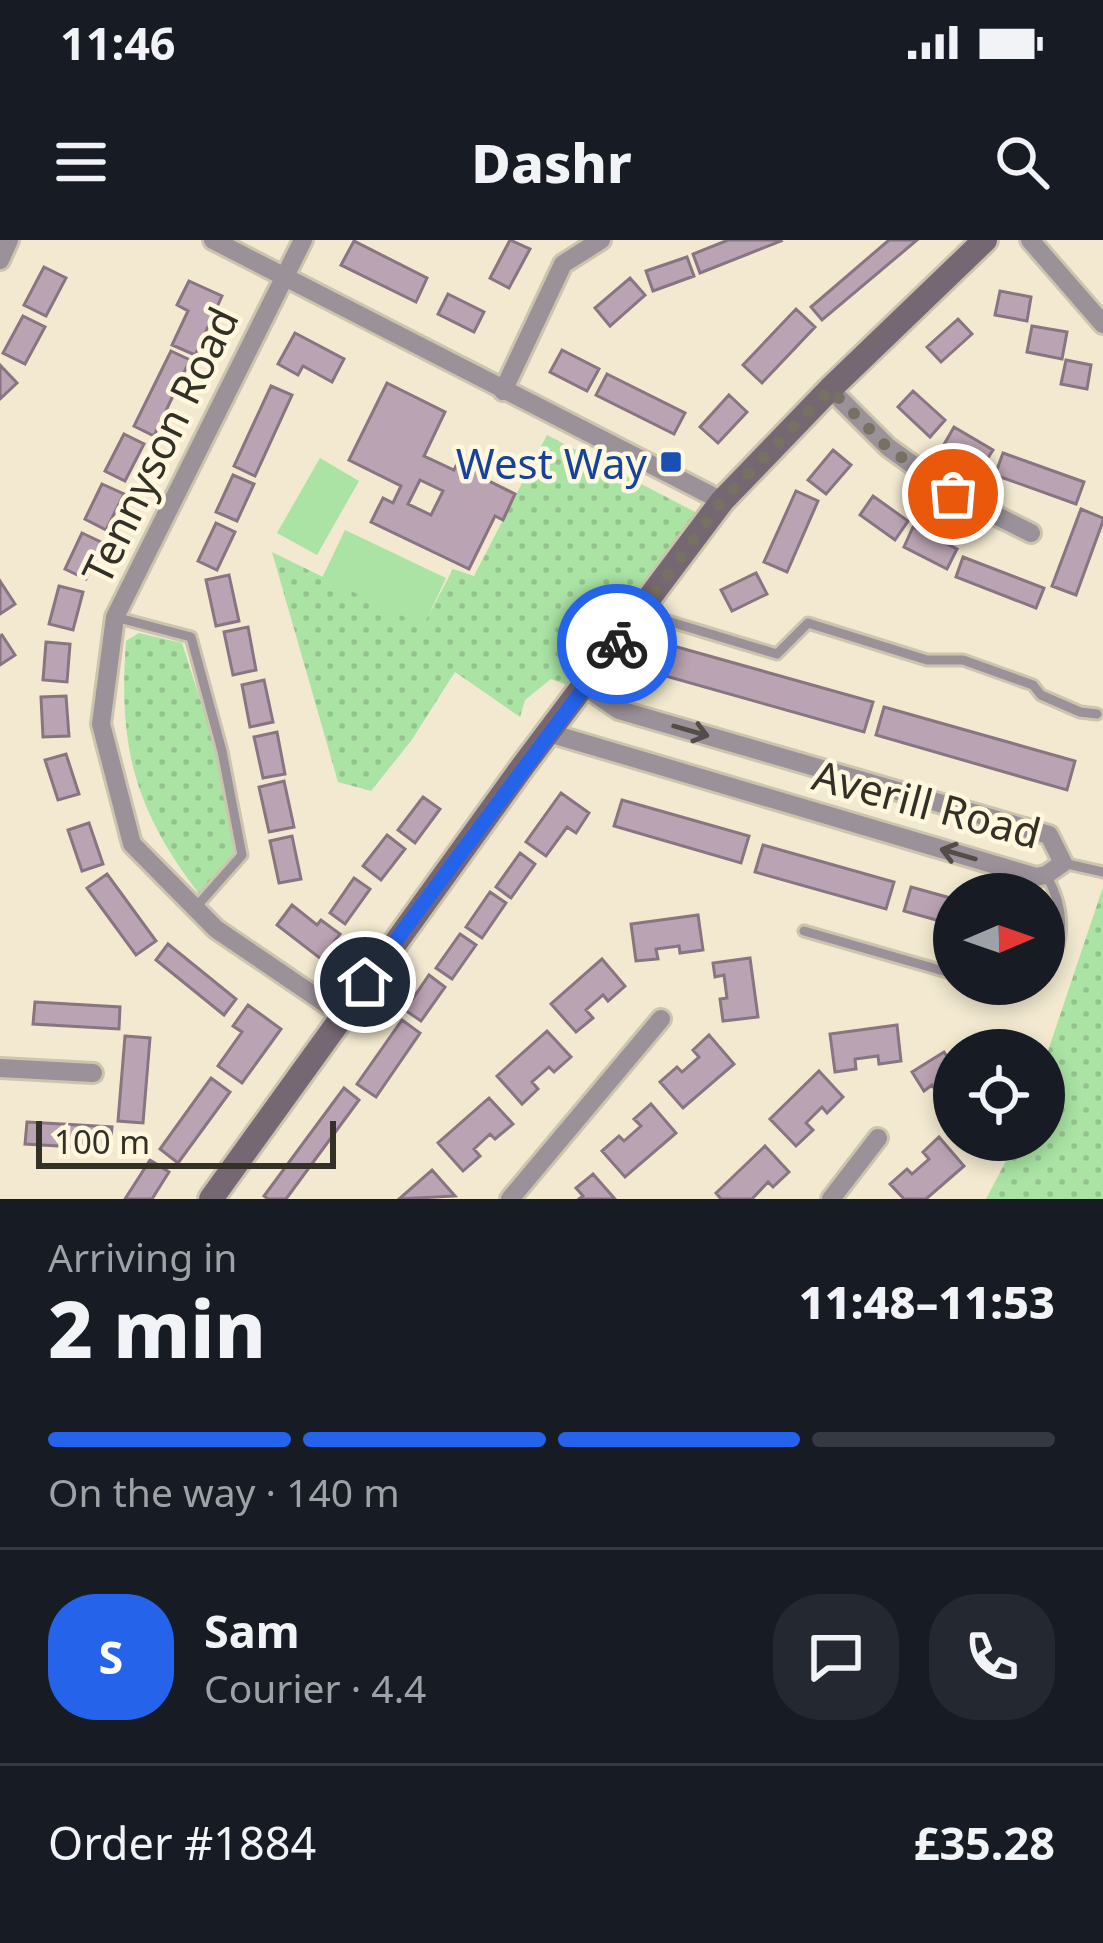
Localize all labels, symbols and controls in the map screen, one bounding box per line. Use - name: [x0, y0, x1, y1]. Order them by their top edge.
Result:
- text: 11:46: [60, 12, 176, 73]
- text: Dashr: [471, 125, 632, 199]
- icon: menu: [48, 129, 114, 195]
- icon: search: [989, 129, 1055, 195]
- street label: Tennyson Road: [67, 297, 251, 593]
- place label: West Way: [456, 434, 648, 491]
- pin: [902, 443, 1004, 545]
- marker: West Way: [658, 449, 684, 475]
- icon: bag: [920, 461, 986, 527]
- courier: [557, 584, 677, 704]
- icon: bike: [584, 611, 650, 677]
- one-way arrow: [671, 721, 709, 743]
- street label: Averill Road: [807, 745, 1047, 861]
- one-way arrow: [940, 842, 978, 864]
- north arrow: [933, 873, 1065, 1005]
- map controls: [933, 873, 1065, 1161]
- pin: [314, 931, 416, 1033]
- icon: home: [332, 949, 398, 1015]
- button: locate: [933, 1029, 1065, 1161]
- scale bar: [36, 1115, 336, 1168]
- text: 100 m: [54, 1119, 150, 1164]
- text: Arriving in: [48, 1230, 237, 1283]
- text: 11:48–11:53: [799, 1271, 1055, 1332]
- text: 2 min: [48, 1275, 266, 1381]
- text: On the way · 140 m: [48, 1465, 400, 1518]
- button: chat: [773, 1594, 899, 1720]
- button: phone: [929, 1594, 1055, 1720]
- text: Sam: [204, 1600, 300, 1661]
- text: S: [99, 1626, 123, 1687]
- text: Courier · 4.4: [204, 1661, 426, 1714]
- text: Order #1884: [48, 1812, 316, 1873]
- text: £35.28: [914, 1812, 1055, 1873]

